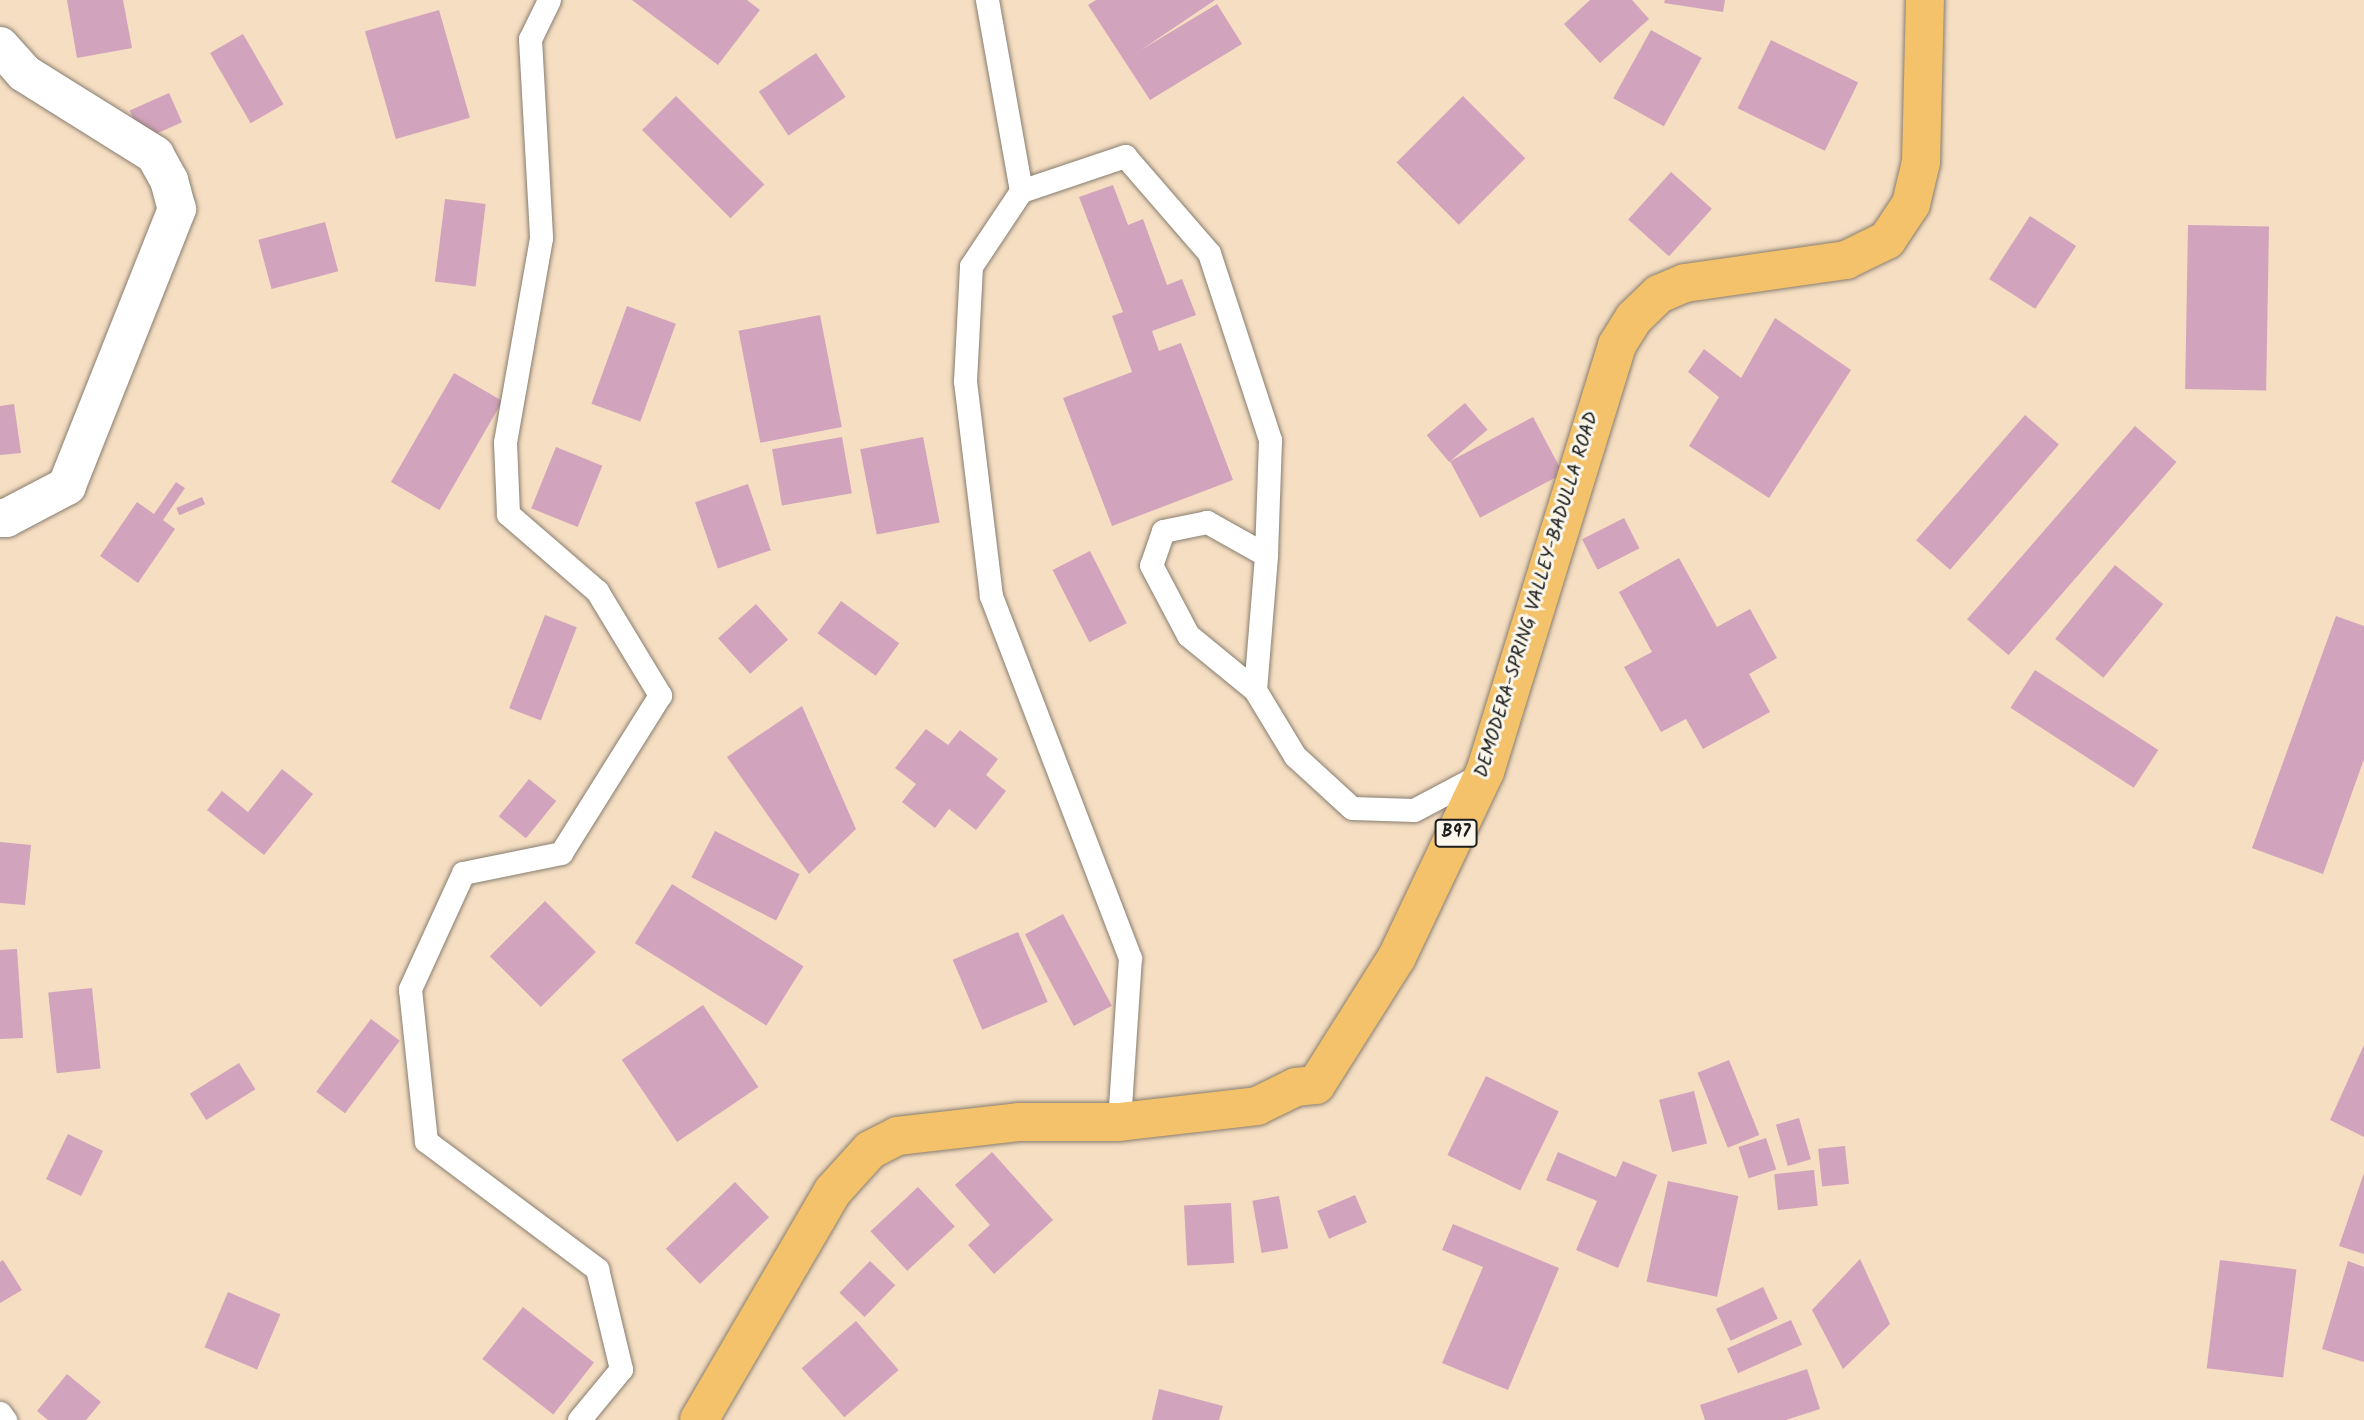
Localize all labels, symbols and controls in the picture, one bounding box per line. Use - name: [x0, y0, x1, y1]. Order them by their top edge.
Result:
- street label: DEMODERA-SPRING VALLEY-BADULLA ROAD: [1471, 409, 1605, 781]
- road number: B97: [1433, 818, 1479, 848]

